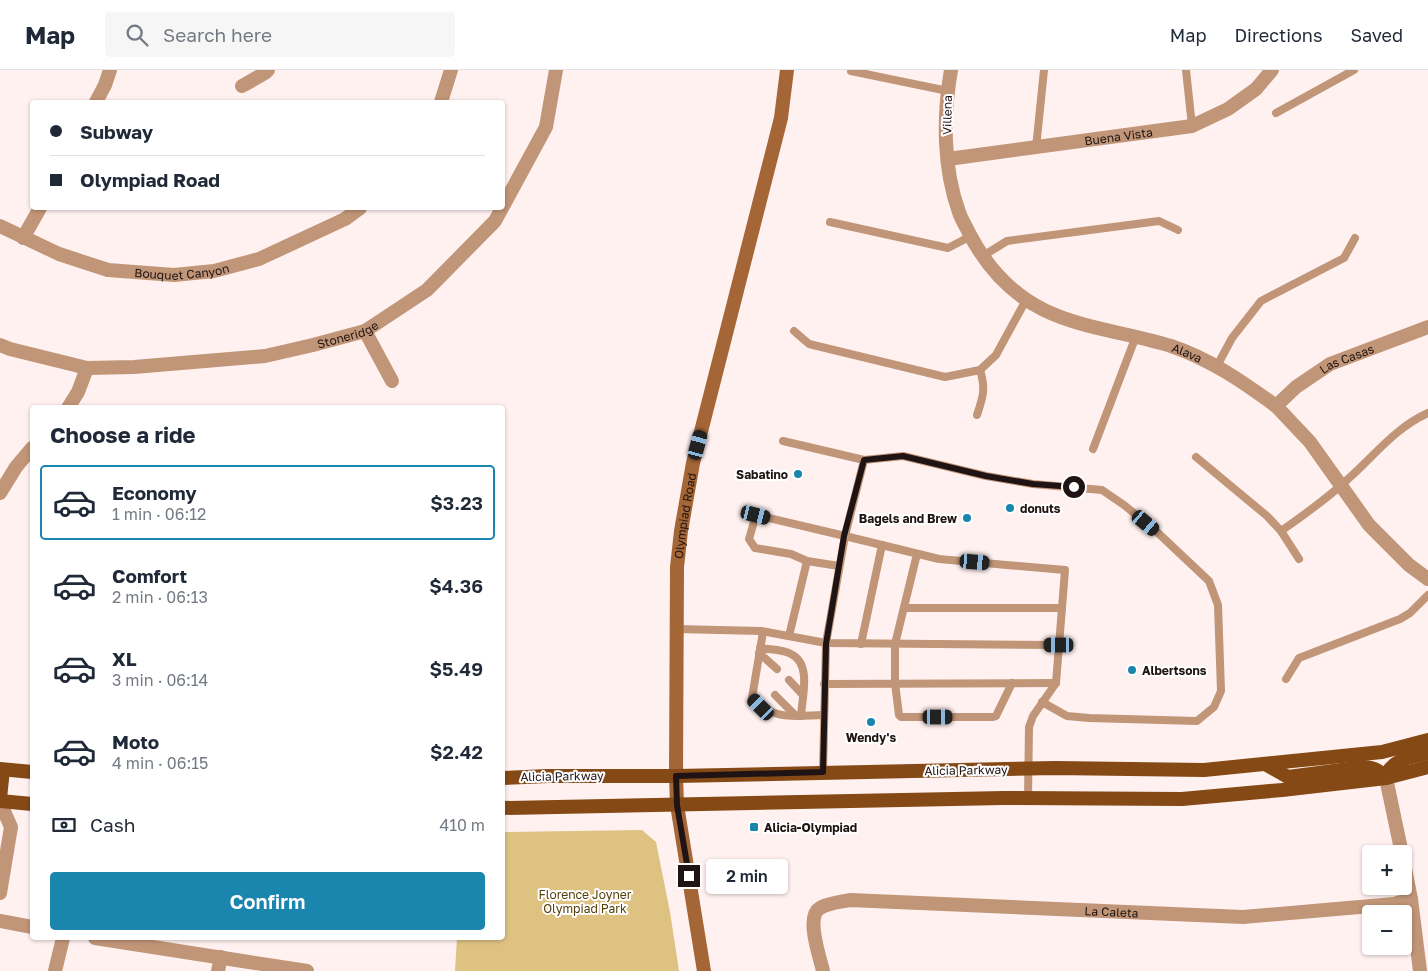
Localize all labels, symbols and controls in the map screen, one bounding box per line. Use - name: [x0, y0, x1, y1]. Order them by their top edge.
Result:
- search box: [105, 12, 455, 57]
- text: Map: [25, 20, 75, 49]
- icon: search: [123, 21, 151, 49]
- text: Search here: [163, 23, 272, 46]
- text: Map: [1170, 24, 1206, 46]
- text: Directions: [1234, 24, 1322, 46]
- text: Saved: [1350, 24, 1403, 46]
- street label: Villena: [939, 95, 955, 135]
- text: Subway: [80, 120, 153, 143]
- street label: Buena Vista: [1083, 124, 1153, 148]
- text: Olympiad Road: [80, 168, 220, 191]
- street label: Bouquet Canyon: [134, 260, 231, 283]
- street label: Stoneridge: [315, 317, 381, 351]
- street label: Alava: [1170, 339, 1205, 365]
- street label: Las Casas: [1316, 341, 1376, 377]
- text: Choose a ride: [50, 421, 196, 448]
- car: [686, 429, 709, 461]
- place label: Sabatino: [736, 467, 788, 482]
- marker: Sabatino: [792, 468, 804, 480]
- street label: Olympiad Road: [670, 471, 699, 560]
- route start: [1063, 476, 1085, 498]
- icon: car: [52, 480, 97, 525]
- text: Economy: [112, 481, 197, 504]
- text: $3.23: [430, 491, 483, 514]
- place label: donuts: [1020, 501, 1061, 516]
- marker: donuts: [1004, 502, 1016, 514]
- text: 1 min · 06:12: [112, 504, 206, 524]
- car: [739, 504, 772, 526]
- car: [1129, 508, 1162, 538]
- place label: Bagels and Brew: [859, 511, 957, 526]
- marker: Bagels and Brew: [961, 512, 973, 524]
- car: [959, 553, 990, 571]
- icon: car: [52, 563, 97, 608]
- text: Comfort: [112, 564, 187, 587]
- text: $4.36: [429, 574, 483, 597]
- text: 2 min · 06:13: [112, 587, 208, 607]
- car: [1044, 638, 1074, 653]
- icon: car: [52, 646, 97, 691]
- text: XL: [112, 647, 137, 670]
- text: $5.49: [429, 657, 483, 680]
- place label: Albertsons: [1142, 663, 1207, 678]
- marker: Albertsons: [1126, 664, 1138, 676]
- text: 3 min · 06:14: [112, 670, 208, 690]
- car: [745, 691, 776, 723]
- car: [923, 710, 953, 725]
- marker: Wendy's: [865, 716, 877, 728]
- icon: car: [52, 729, 97, 774]
- text: Moto: [112, 730, 159, 753]
- place label: Wendy's: [846, 730, 896, 745]
- text: $2.42: [430, 740, 483, 763]
- text: 4 min · 06:15: [112, 753, 208, 773]
- street label: Alicia Parkway: [924, 762, 1008, 778]
- street label: Alicia Parkway: [520, 768, 604, 784]
- icon: cash: [50, 811, 78, 839]
- text: Cash: [90, 813, 135, 836]
- text: 410 m: [439, 815, 485, 835]
- place label: Alicia-Olympiad: [764, 820, 857, 835]
- marker: Alicia-Olympiad: [748, 821, 760, 833]
- map controls: [1362, 845, 1412, 955]
- button: +: [1362, 845, 1412, 895]
- callout: 2 min: [706, 858, 789, 894]
- route end: [678, 865, 700, 887]
- text: 2 min: [726, 866, 768, 886]
- button: Confirm: [50, 872, 485, 930]
- park label: Florence Joyner Olympiad Park: [539, 887, 632, 916]
- street label: La Caleta: [1084, 903, 1139, 920]
- button: −: [1362, 905, 1412, 955]

